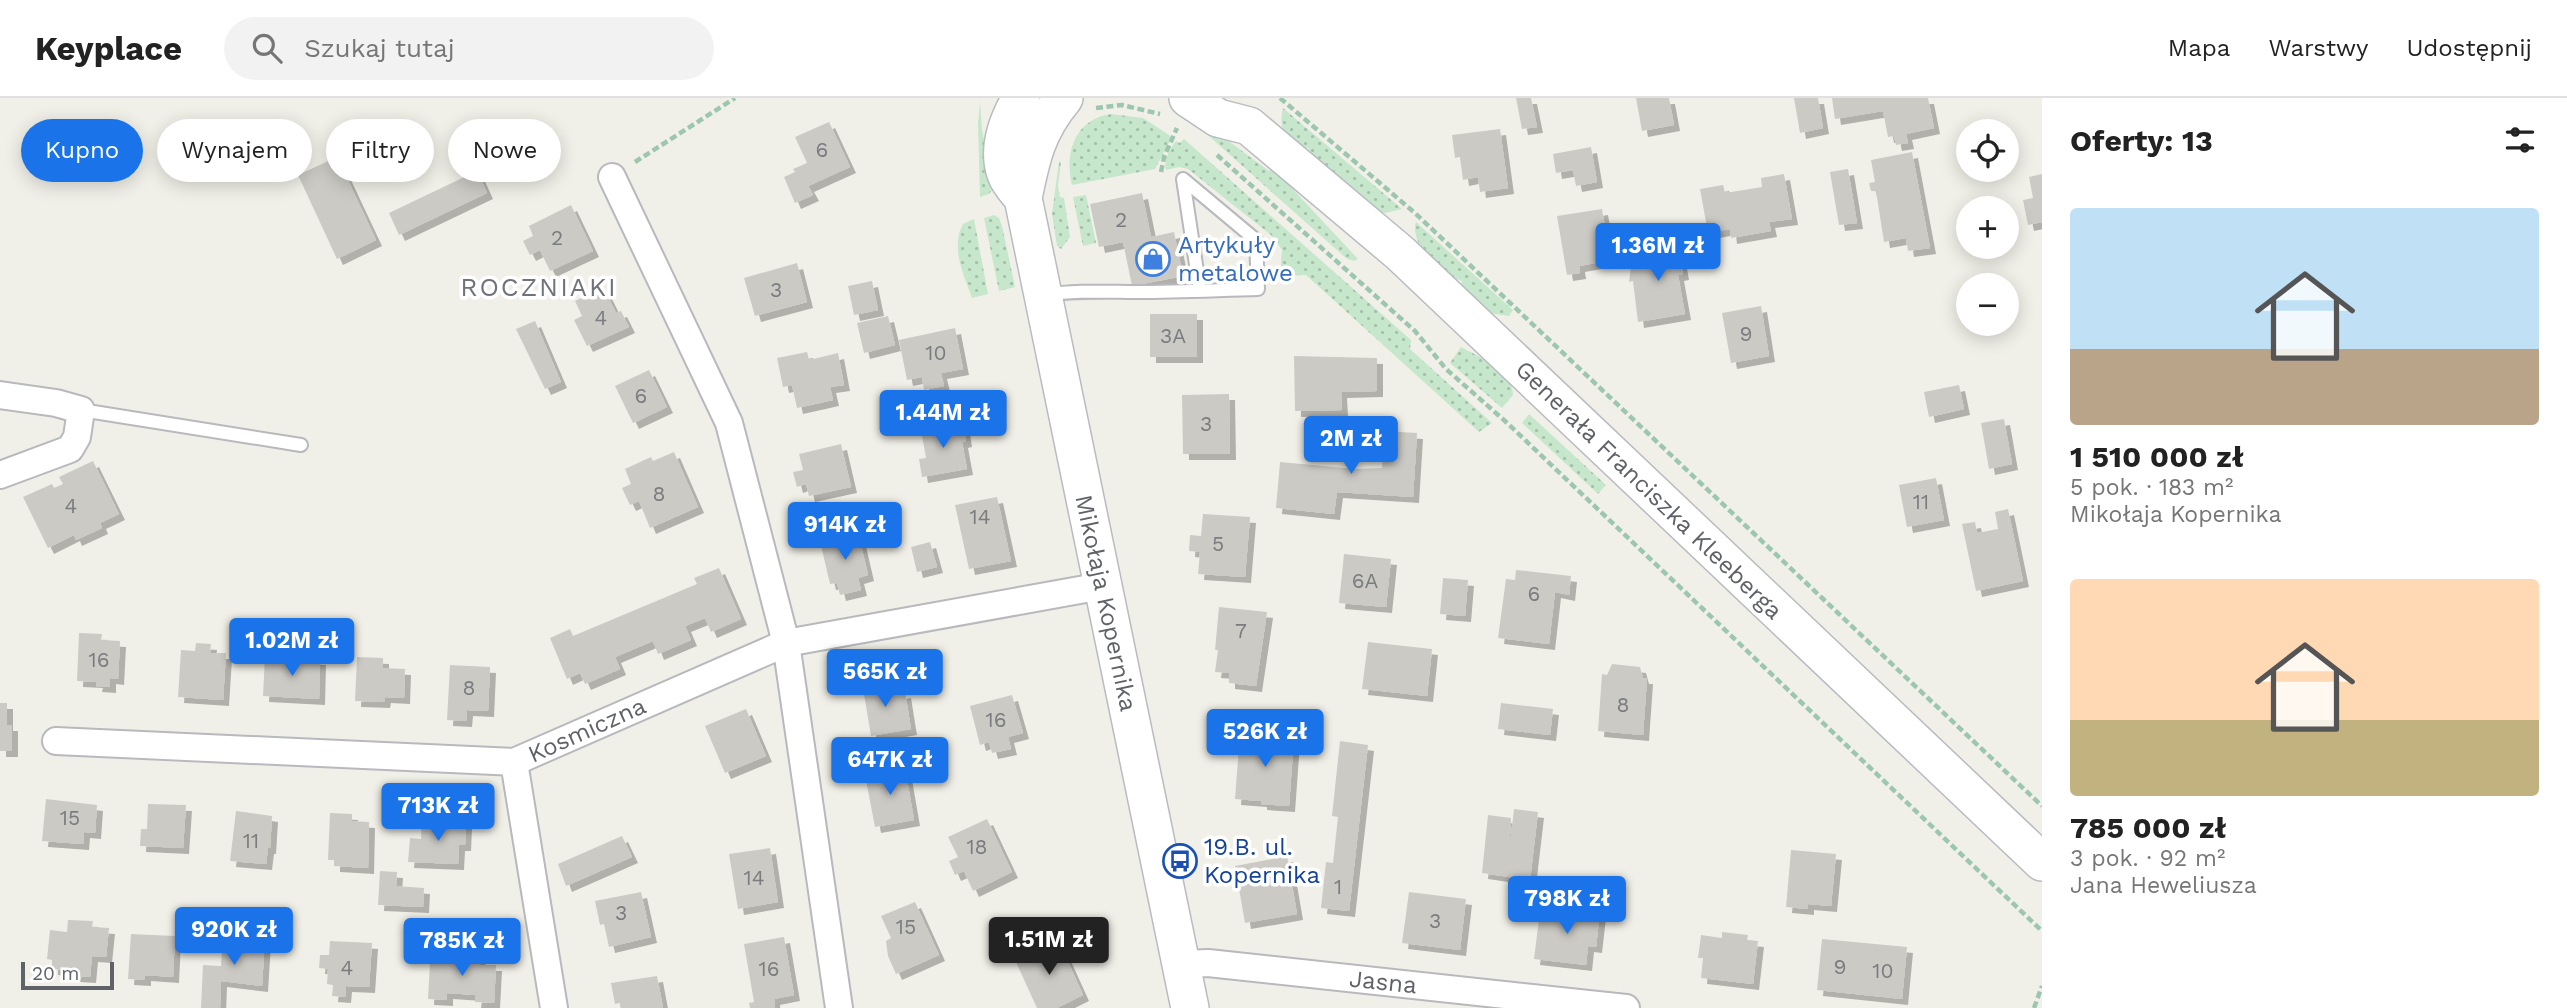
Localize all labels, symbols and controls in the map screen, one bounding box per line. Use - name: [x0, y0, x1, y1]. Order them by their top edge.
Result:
- search box: [224, 17, 714, 80]
- text: Keyplace: [35, 29, 182, 68]
- icon: search: [248, 29, 286, 67]
- text: Szukaj tutaj: [304, 33, 455, 63]
- text: Mapa: [2168, 34, 2230, 62]
- text: Warstwy: [2268, 34, 2369, 62]
- text: Udostępnij: [2407, 34, 2532, 62]
- chip: Kupno: [21, 119, 143, 182]
- chip: Wynajem: [157, 119, 312, 182]
- chip: Filtry: [326, 119, 434, 182]
- chip: Nowe: [448, 119, 561, 182]
- map controls: [1956, 119, 2019, 336]
- button: locate: [1956, 119, 2019, 182]
- icon: filters: [2501, 121, 2539, 159]
- text: Oferty: 13: [2070, 123, 2213, 158]
- house number: 6: [816, 137, 828, 162]
- button: +: [1956, 196, 2019, 259]
- house number: 2: [1115, 207, 1127, 232]
- pin: 1.36M zł: [1586, 223, 1730, 283]
- house number: 2: [551, 225, 563, 250]
- place label: Artykuły metalowe: [1178, 231, 1293, 287]
- text: 1.36M zł: [1612, 232, 1704, 259]
- shop icon: Artykuły metalowe: [1134, 240, 1172, 278]
- icon: home: [2242, 253, 2368, 379]
- district label: ROCZNIAKI: [460, 272, 618, 302]
- button: −: [1956, 273, 2019, 336]
- house number: 3: [770, 277, 782, 302]
- house number: 4: [595, 305, 607, 330]
- house number: 9: [1740, 321, 1752, 346]
- house number: 3A: [1160, 323, 1186, 348]
- house number: 10: [925, 340, 947, 365]
- street label: Generała Franciszka Kleeberga: [1510, 355, 1788, 625]
- house number: 6: [635, 383, 647, 408]
- pin: 1.44M zł: [871, 390, 1015, 450]
- text: 1.44M zł: [896, 399, 990, 426]
- house number: 3: [1200, 411, 1212, 436]
- pin: 2M zł: [1302, 416, 1400, 476]
- text: 2M zł: [1320, 425, 1382, 452]
- text: 1 510 000 zł: [2070, 439, 2244, 474]
- text: 5 pok. · 183 m²: [2070, 474, 2233, 501]
- house number: 8: [653, 481, 665, 506]
- house number: 11: [1913, 489, 1929, 514]
- street label: Mikołaja Kopernika: [1069, 492, 1143, 714]
- house number: 4: [65, 493, 77, 518]
- text: Mikołaja Kopernika: [2070, 501, 2281, 528]
- pin: 914K zł: [780, 503, 910, 562]
- house number: 14: [969, 504, 991, 529]
- text: 914K zł: [804, 511, 886, 538]
- house number: 5: [1212, 531, 1224, 556]
- house number: 6A: [1352, 568, 1378, 593]
- house number: 6: [1528, 581, 1540, 606]
- pin: 1.02M zł: [220, 618, 364, 678]
- house number: 7: [1235, 618, 1247, 643]
- icon: home: [2242, 624, 2368, 750]
- text: 1.02M zł: [245, 627, 339, 654]
- house number: 16: [89, 647, 109, 672]
- pin: 565K zł: [820, 650, 950, 709]
- text: 565K zł: [843, 658, 927, 685]
- house number: 8: [463, 675, 475, 700]
- street label: Kosmiczna: [524, 692, 650, 768]
- house number: 8: [1617, 692, 1629, 717]
- house number: 16: [986, 707, 1006, 732]
- pin: 526K zł: [1200, 710, 1330, 769]
- text: 526K zł: [1223, 718, 1307, 745]
- pin: 647K zł: [825, 738, 955, 797]
- text: 647K zł: [847, 746, 933, 773]
- pin: 713K zł: [373, 784, 503, 843]
- text: 713K zł: [398, 792, 479, 819]
- house number: 15: [60, 805, 80, 830]
- text: 785 000 zł: [2070, 810, 2227, 845]
- house number: 11: [243, 828, 259, 853]
- place label: 19.B. ul. Kopernika: [1204, 833, 1320, 889]
- house number: 18: [966, 834, 988, 859]
- bus stop icon: 19.B. ul. Kopernika: [1161, 842, 1199, 880]
- text: 3 pok. · 92 m²: [2070, 845, 2225, 872]
- house number: 14: [743, 865, 765, 890]
- text: Jana Heweliusza: [2070, 872, 2257, 899]
- house number: 1: [1334, 874, 1342, 899]
- pin: 798K zł: [1502, 876, 1632, 936]
- text: 798K zł: [1524, 885, 1610, 912]
- house number: 3: [615, 900, 627, 925]
- pin: 920K zł: [169, 908, 299, 967]
- house number: 3: [1429, 908, 1441, 933]
- house number: 15: [896, 914, 916, 939]
- text: 920K zł: [191, 916, 277, 943]
- pin: 785K zł: [397, 918, 527, 978]
- pin: 1.51M zł: [977, 918, 1121, 977]
- text: 1.51M zł: [1005, 926, 1093, 953]
- text: 785K zł: [420, 927, 504, 954]
- house number: 9: [1834, 954, 1846, 979]
- house number: 4: [341, 955, 353, 980]
- house number: 16: [759, 956, 779, 981]
- house number: 10: [1872, 958, 1894, 983]
- scale bar: [21, 959, 114, 991]
- text: 20 m: [32, 962, 79, 985]
- street label: Jasna: [1348, 965, 1418, 999]

